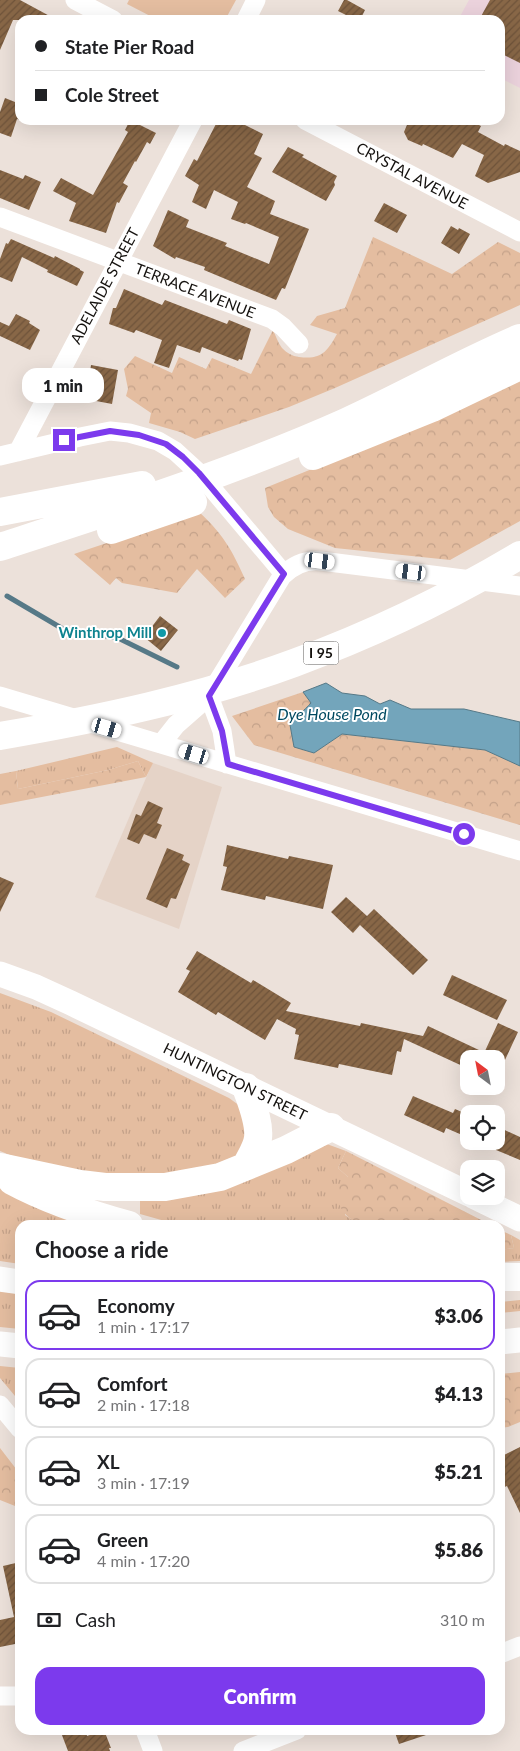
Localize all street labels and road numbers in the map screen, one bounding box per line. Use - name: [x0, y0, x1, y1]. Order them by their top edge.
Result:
- street label: CRYSTAL AVENUE: [353, 138, 471, 212]
- street label: ADELAIDE STREET: [66, 224, 142, 347]
- street label: TERRACE AVENUE: [133, 259, 258, 321]
- road number: I 95: [304, 641, 338, 664]
- street label: HUNTINGTON STREET: [161, 1038, 310, 1124]

